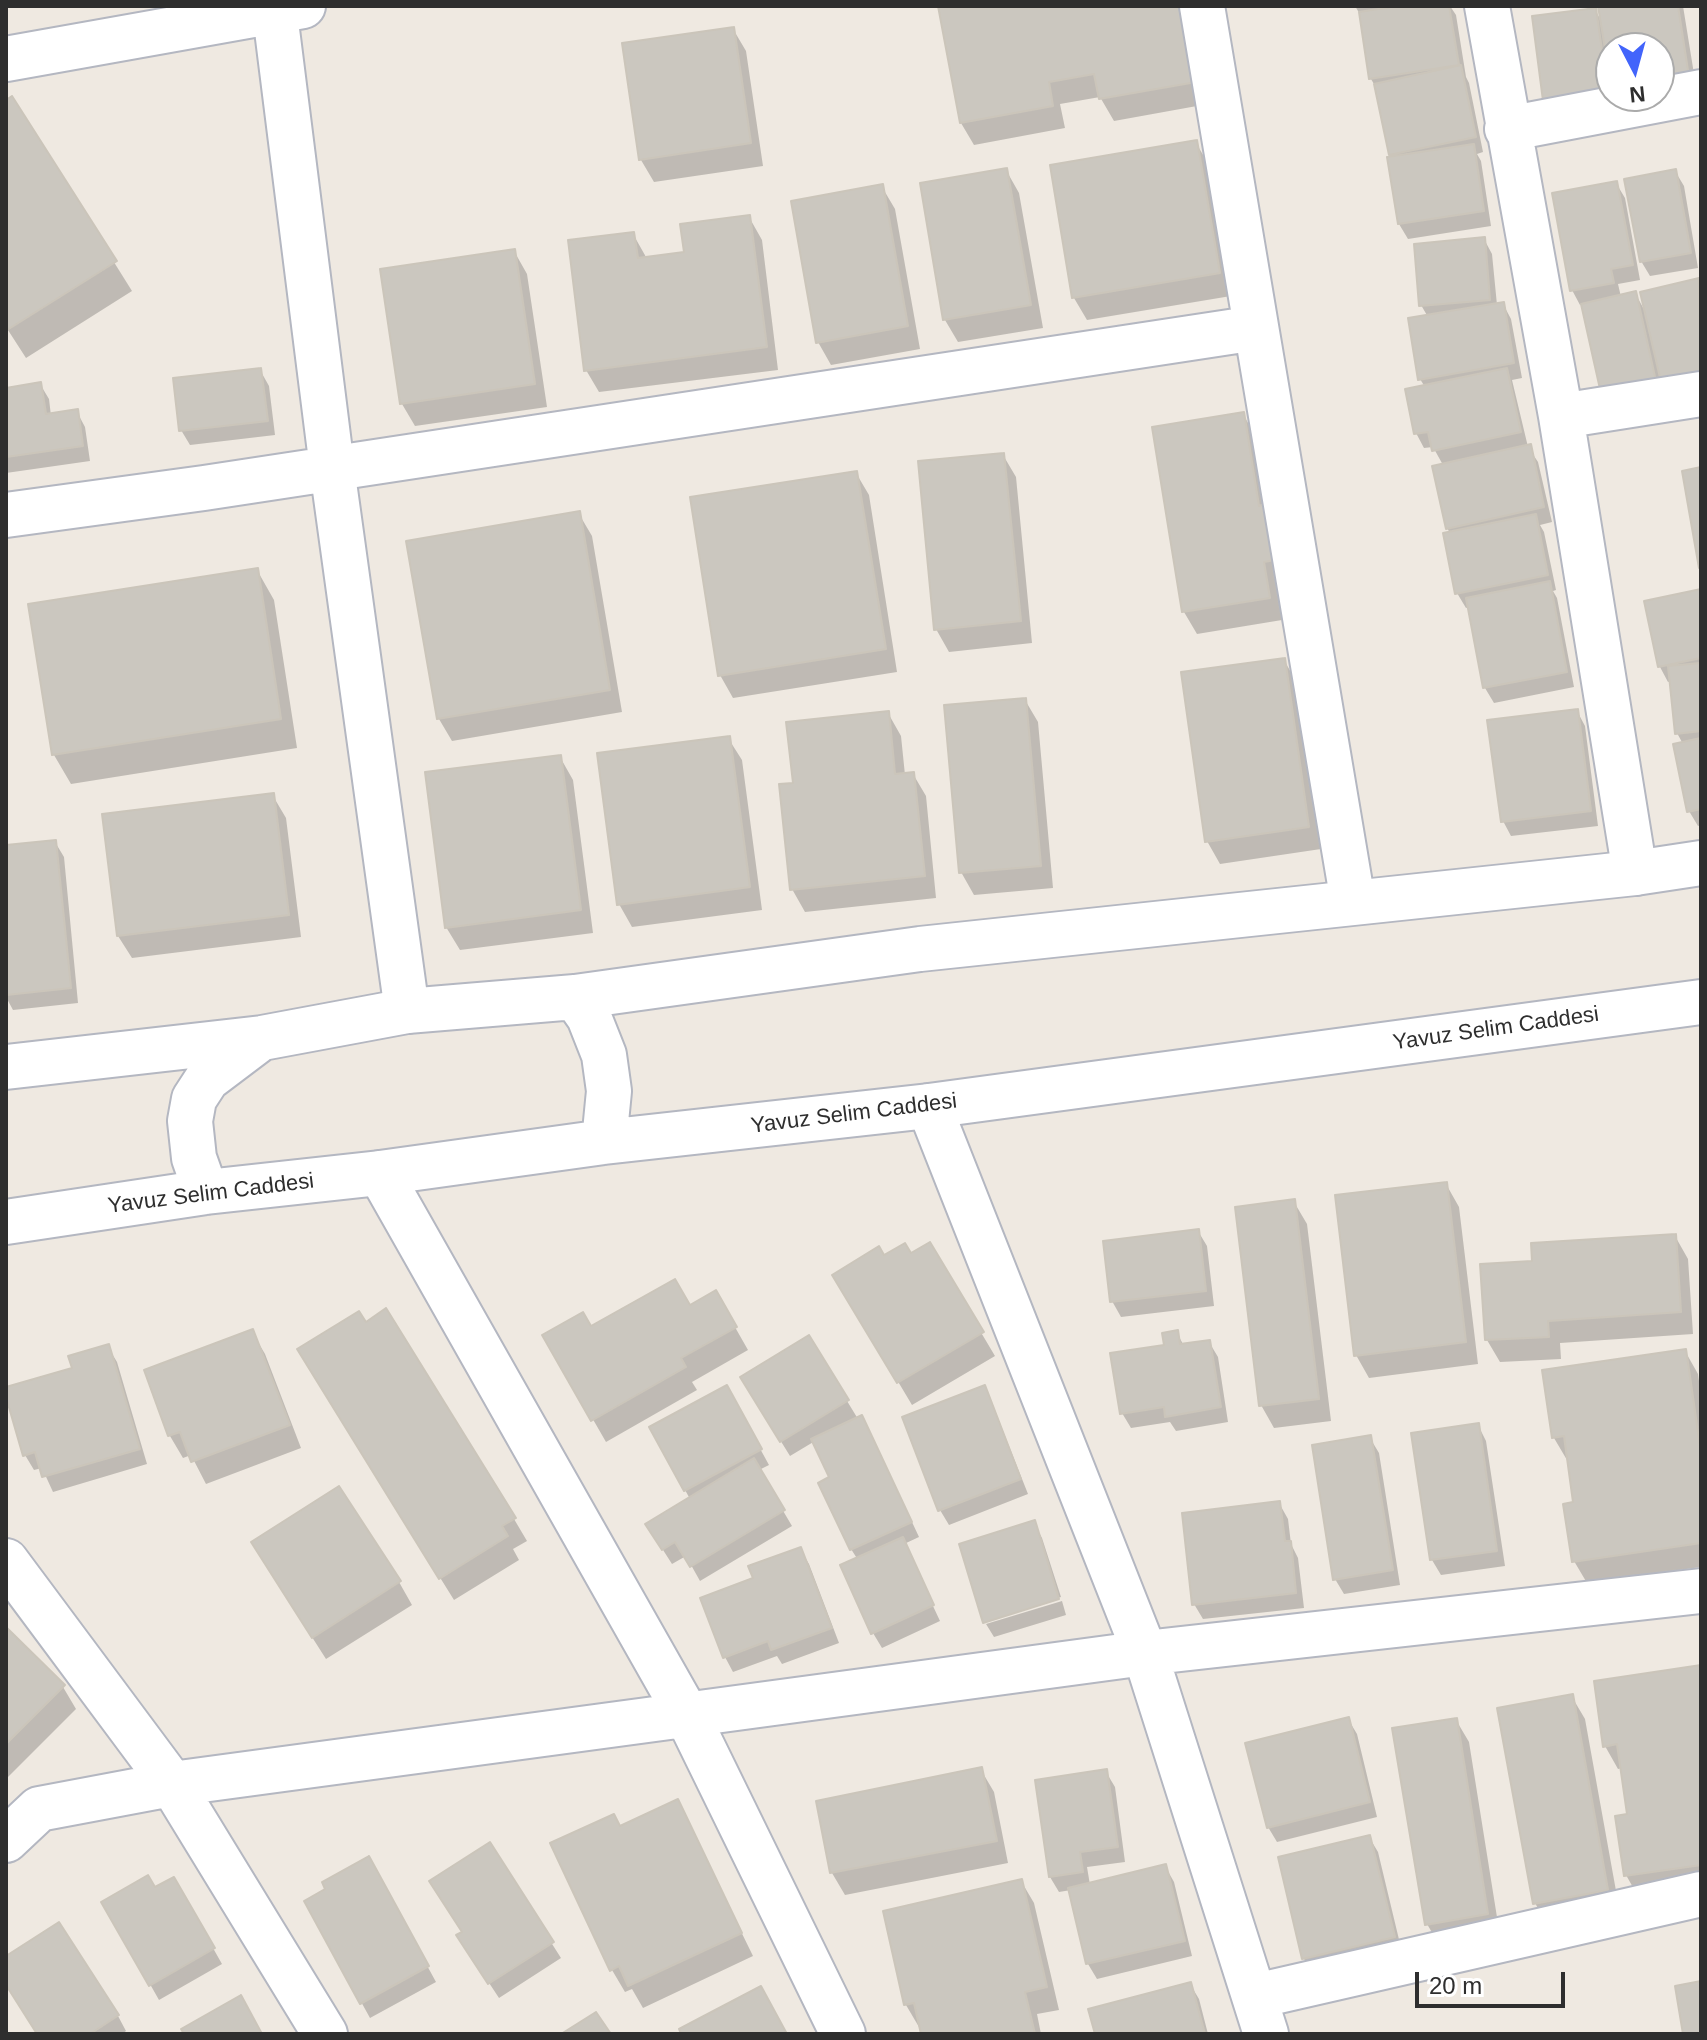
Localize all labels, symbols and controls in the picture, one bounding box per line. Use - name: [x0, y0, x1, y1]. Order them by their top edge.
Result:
- north arrow: [1595, 32, 1675, 112]
- text: N: [1628, 81, 1647, 108]
- street label: Yavuz Selim Caddesi: [1391, 1001, 1601, 1057]
- street label: Yavuz Selim Caddesi: [749, 1088, 959, 1140]
- street label: Yavuz Selim Caddesi: [106, 1168, 316, 1220]
- scale bar: [1419, 1956, 1569, 2006]
- text: 20 m: [1429, 1972, 1482, 1999]

